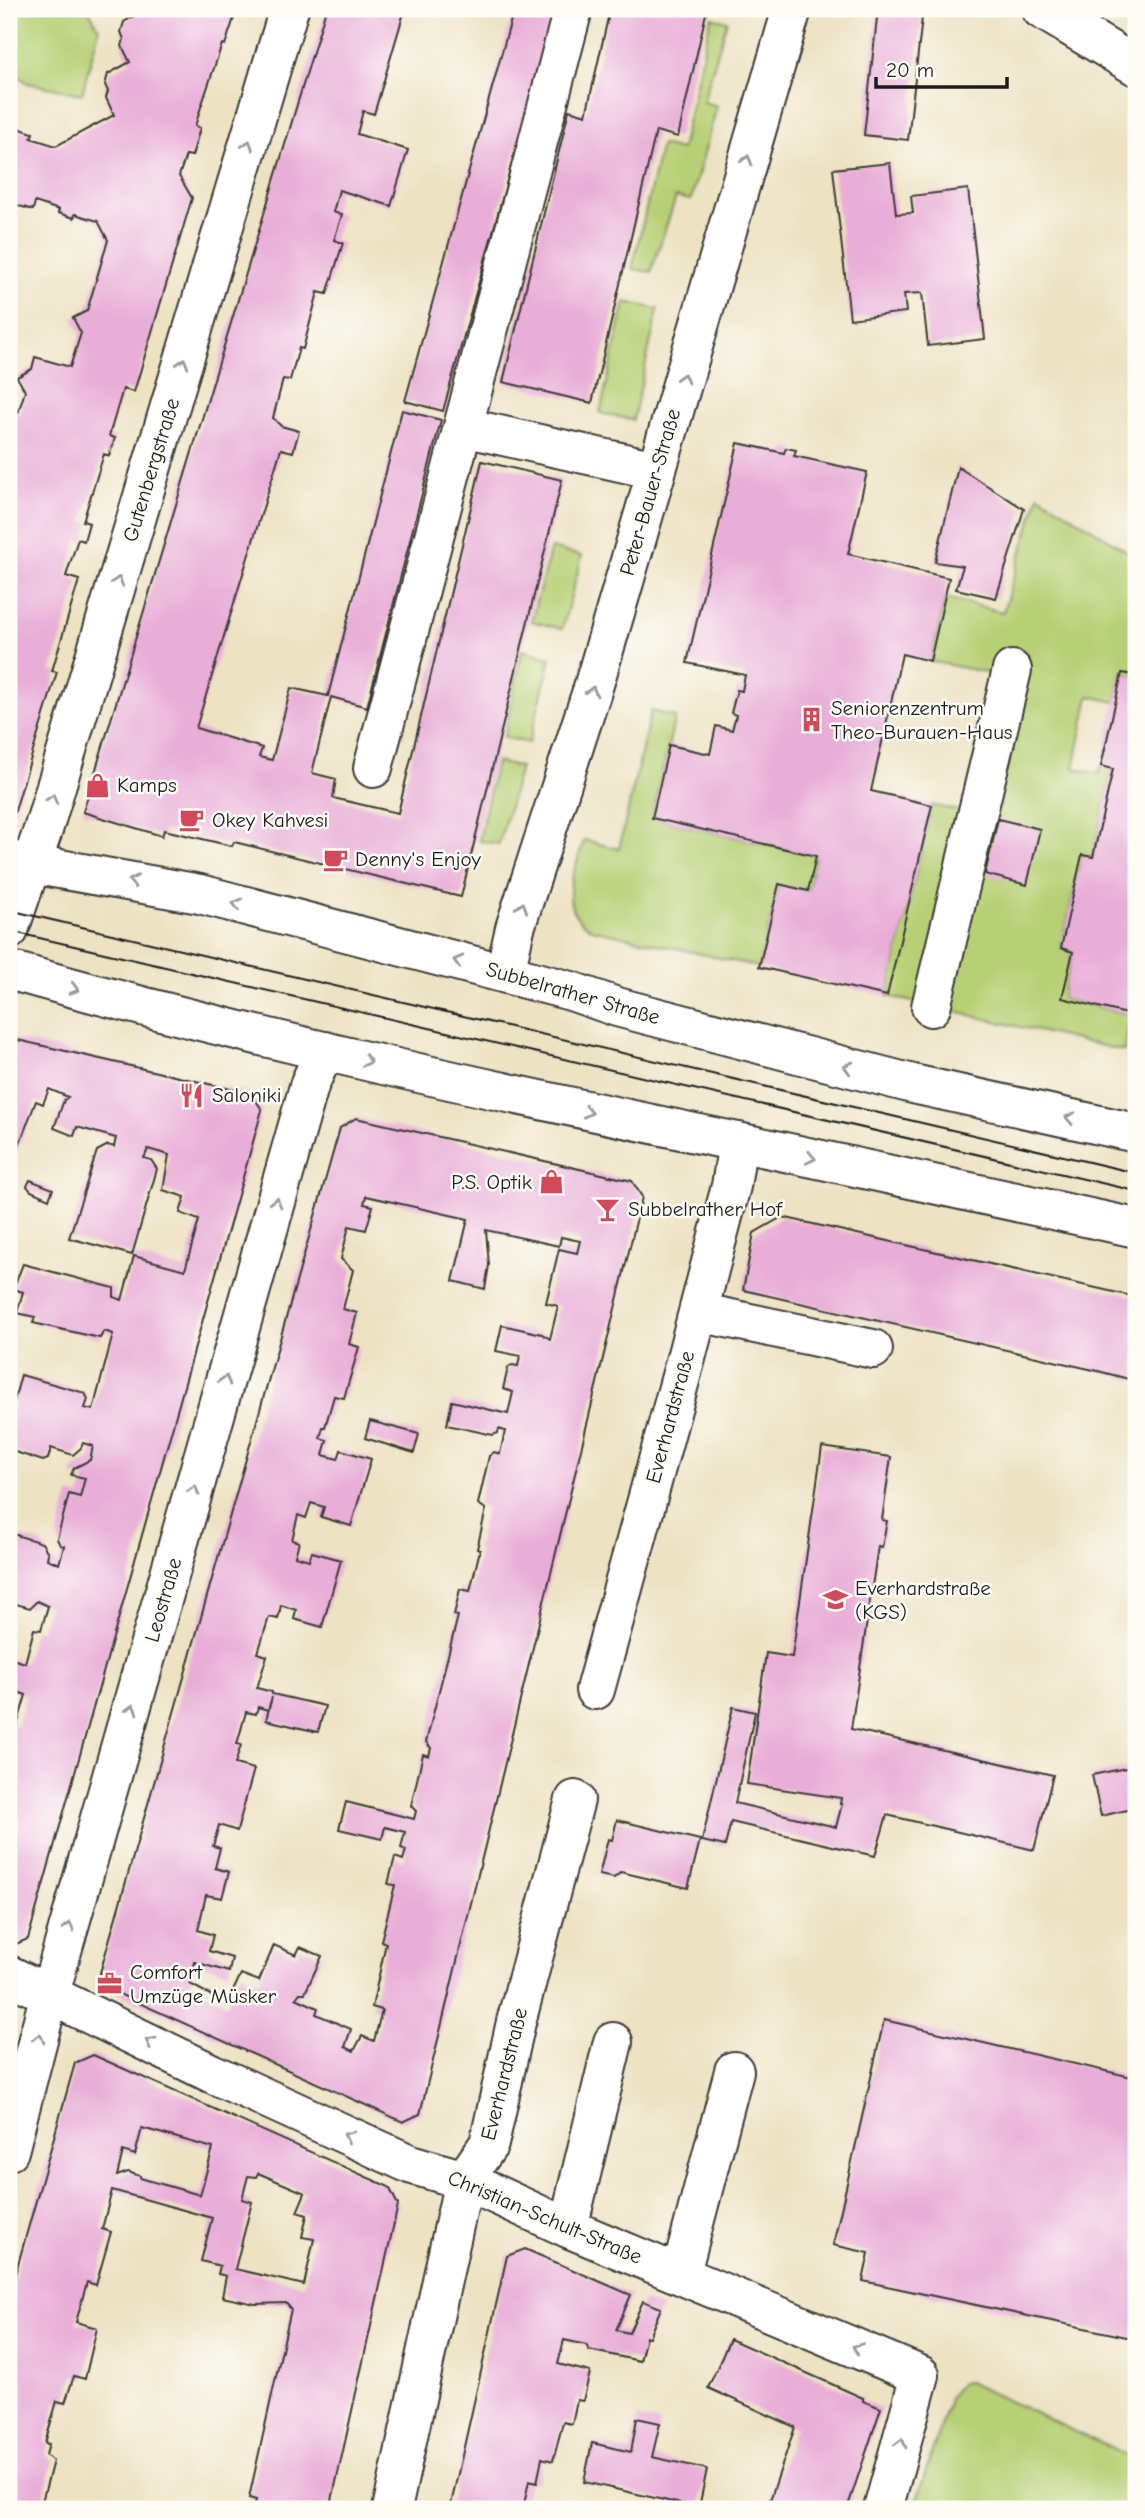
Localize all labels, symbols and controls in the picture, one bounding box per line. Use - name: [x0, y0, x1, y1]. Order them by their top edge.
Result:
- scale bar: [876, 46, 1007, 90]
- text: 20 m: [886, 58, 934, 82]
- one-way arrow: [240, 139, 255, 151]
- one-way arrow: [738, 154, 753, 166]
- one-way arrow: [175, 357, 190, 369]
- one-way arrow: [675, 373, 689, 385]
- street label: Gutenbergstraße: [118, 395, 184, 545]
- street label: Peter-Bauer-Straße: [615, 406, 685, 578]
- one-way arrow: [109, 575, 124, 587]
- one-way arrow: [583, 685, 598, 697]
- place label: Seniorenzentrum Theo-Burauen-Haus: [831, 696, 1013, 744]
- building icon: Seniorenzentrum Theo-Burauen-Haus: [797, 706, 825, 734]
- shop icon: Kamps: [83, 771, 111, 799]
- place label: Kamps: [117, 773, 177, 797]
- one-way arrow: [44, 793, 59, 805]
- cafe icon: Okey Kahvesi: [178, 806, 206, 834]
- place label: Okey Kahvesi: [212, 808, 328, 832]
- cafe icon: Denny's Enjoy: [321, 845, 349, 873]
- place label: Denny's Enjoy: [355, 847, 481, 871]
- one-way arrow: [127, 875, 139, 890]
- one-way arrow: [231, 898, 243, 912]
- one-way arrow: [514, 902, 528, 914]
- one-way arrow: [452, 955, 464, 969]
- street label: Subbelrather Straße: [483, 957, 663, 1029]
- one-way arrow: [68, 980, 80, 995]
- one-way arrow: [361, 1053, 373, 1067]
- one-way arrow: [842, 1061, 854, 1075]
- restaurant icon: Saloniki: [178, 1081, 206, 1109]
- place label: Saloniki: [212, 1083, 281, 1107]
- one-way arrow: [582, 1103, 594, 1118]
- one-way arrow: [1064, 1112, 1076, 1127]
- one-way arrow: [805, 1150, 817, 1164]
- shop icon: P.S. Optik: [538, 1168, 566, 1196]
- place label: P.S. Optik: [451, 1170, 532, 1194]
- bar icon: Subbelrather Hof: [594, 1195, 622, 1223]
- one-way arrow: [268, 1196, 282, 1208]
- place label: Subbelrather Hof: [628, 1197, 783, 1221]
- street label: Everhardstraße: [641, 1348, 699, 1486]
- one-way arrow: [217, 1374, 232, 1386]
- one-way arrow: [186, 1484, 200, 1496]
- street label: Leostraße: [140, 1555, 186, 1645]
- place label: Everhardstraße (KGS): [855, 1576, 991, 1624]
- school or university icon: Everhardstraße (KGS): [821, 1586, 849, 1614]
- one-way arrow: [123, 1703, 138, 1715]
- one-way arrow: [61, 1922, 76, 1934]
- place label: Comfort Umzüge Müsker: [130, 1960, 277, 2008]
- office icon: Comfort Umzüge Müsker: [96, 1970, 124, 1998]
- street label: Everhardstraße: [476, 2005, 532, 2143]
- one-way arrow: [30, 2032, 45, 2044]
- one-way arrow: [145, 2037, 157, 2051]
- one-way arrow: [343, 2130, 355, 2144]
- street label: Christian-Schult-Straße: [444, 2165, 646, 2269]
- one-way arrow: [852, 2343, 864, 2357]
- one-way arrow: [893, 2438, 908, 2450]

